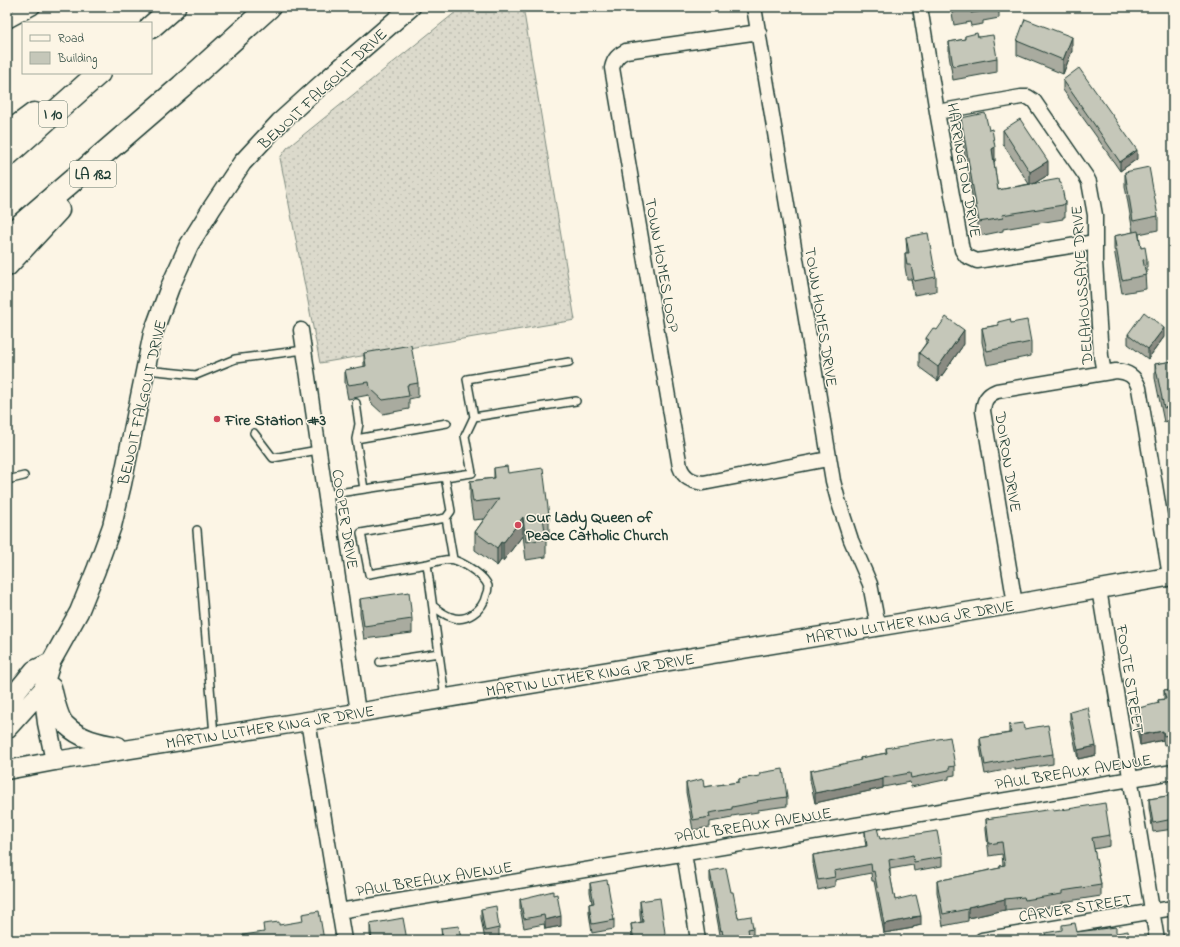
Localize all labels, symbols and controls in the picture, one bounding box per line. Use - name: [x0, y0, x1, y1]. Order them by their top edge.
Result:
- legend: [22, 22, 152, 74]
- street label: BENOIT FALGOUT DRIVE: [253, 23, 393, 156]
- text: Road: [58, 30, 84, 48]
- text: Building: [57, 50, 97, 69]
- road number: I 10: [39, 101, 67, 127]
- street label: HARRINGTON DRIVE: [939, 101, 987, 240]
- road number: LA 182: [70, 161, 116, 187]
- street label: TOWN HOMES LOOP: [637, 196, 685, 335]
- street label: DELAHOUSSAYE DRIVE: [1065, 205, 1101, 366]
- street label: TOWN HOMES DRIVE: [797, 246, 843, 389]
- street label: BENOIT FALGOUT DRIVE: [112, 318, 174, 488]
- place label: Fire Station #3: [224, 409, 326, 433]
- street label: DOIRON DRIVE: [987, 410, 1027, 514]
- marker: Fire Station #3: [212, 414, 222, 424]
- street label: COOPER DRIVE: [324, 468, 364, 571]
- place label: Our Lady Queen of Peace Catholic Church: [526, 506, 669, 548]
- marker: Our Lady Queen of Peace Catholic Church: [513, 520, 523, 530]
- street label: MARTIN LUTHER KING JR DRIVE: [804, 595, 1016, 651]
- street label: FOOTE STREET: [1108, 622, 1149, 735]
- street label: MARTIN LUTHER KING JR DRIVE: [484, 648, 696, 704]
- street label: MARTIN LUTHER KING JR DRIVE: [164, 700, 376, 756]
- street label: PAUL BREAUX AVENUE: [993, 749, 1153, 797]
- street label: PAUL BREAUX AVENUE: [673, 802, 833, 850]
- street label: PAUL BREAUX AVENUE: [354, 856, 514, 904]
- street label: CARVER STREET: [1017, 888, 1134, 930]

